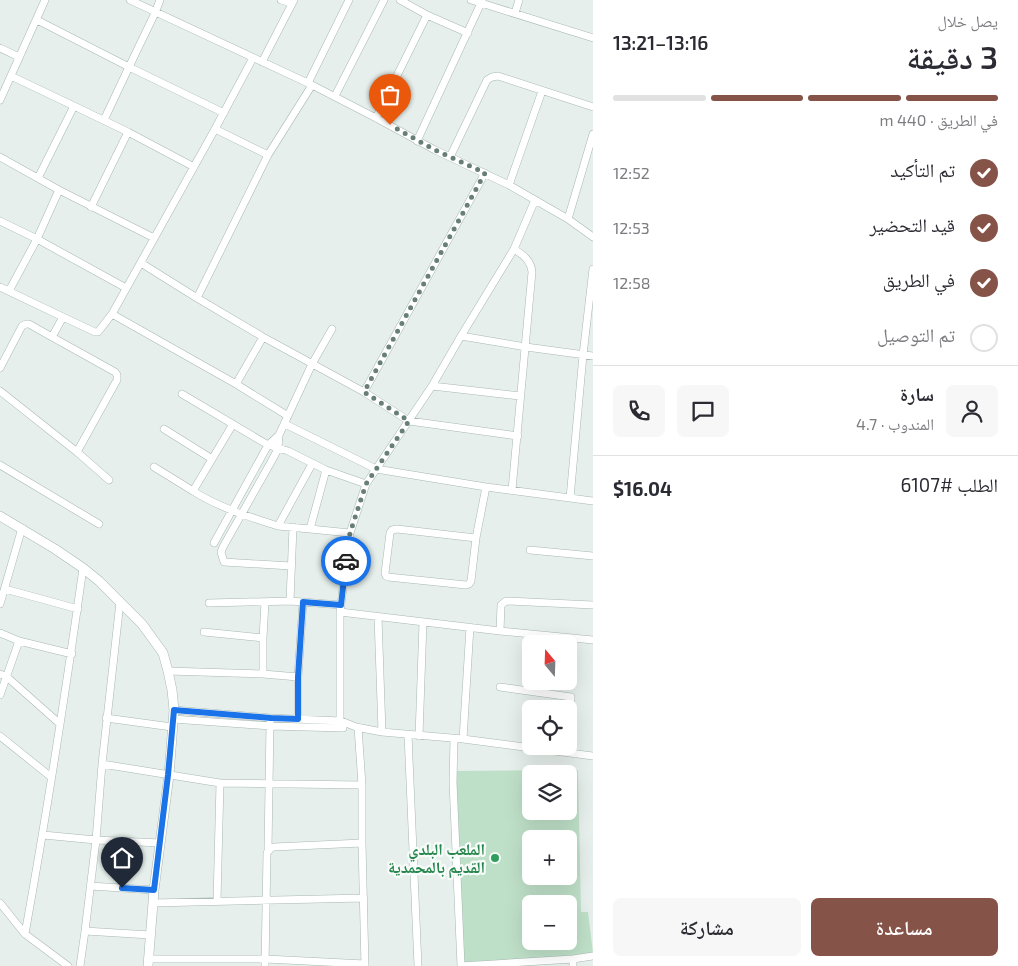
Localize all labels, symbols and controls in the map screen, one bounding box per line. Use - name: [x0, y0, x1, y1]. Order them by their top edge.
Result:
- text: يصل خلال: [938, 11, 998, 30]
- text: 13:16–13:21: [613, 31, 708, 54]
- text: 3 دقيقة: [907, 37, 998, 75]
- pin: [369, 74, 411, 125]
- icon: bag: [376, 81, 404, 109]
- text: في الطريق · 440 m: [879, 110, 998, 129]
- text: تم التأكيد: [890, 158, 955, 181]
- icon: check: [970, 159, 998, 187]
- text: 12:52: [613, 163, 650, 182]
- text: قيد التحضير: [870, 213, 955, 236]
- icon: check: [970, 214, 998, 242]
- text: 12:53: [613, 218, 650, 237]
- text: في الطريق: [883, 268, 955, 291]
- icon: check: [970, 269, 998, 297]
- text: 12:58: [613, 273, 650, 292]
- text: تم التوصيل: [877, 323, 955, 346]
- text: سارة: [900, 382, 934, 405]
- button: phone: [613, 385, 665, 437]
- button: chat: [677, 385, 729, 437]
- button: person: [946, 385, 998, 437]
- text: المندوب · 4.7: [856, 414, 934, 433]
- text: الطلب #6107: [900, 473, 998, 496]
- text: $16.04: [613, 477, 672, 500]
- courier: [321, 536, 371, 586]
- icon: car: [332, 547, 360, 575]
- north arrow: [522, 635, 578, 690]
- map controls: [522, 635, 577, 950]
- button: locate: [522, 700, 577, 755]
- button: layers: [522, 765, 577, 820]
- button: +: [522, 830, 577, 885]
- pin: [101, 837, 143, 888]
- place label: الملعب البلدي القديم بالمحمدية: [388, 839, 485, 879]
- icon: home: [108, 844, 136, 872]
- marker: الملعب البلدي القديم بالمحمدية: [489, 852, 501, 864]
- button: −: [522, 895, 577, 950]
- button: مشاركة: [613, 898, 801, 956]
- button: مساعدة: [811, 898, 998, 956]

